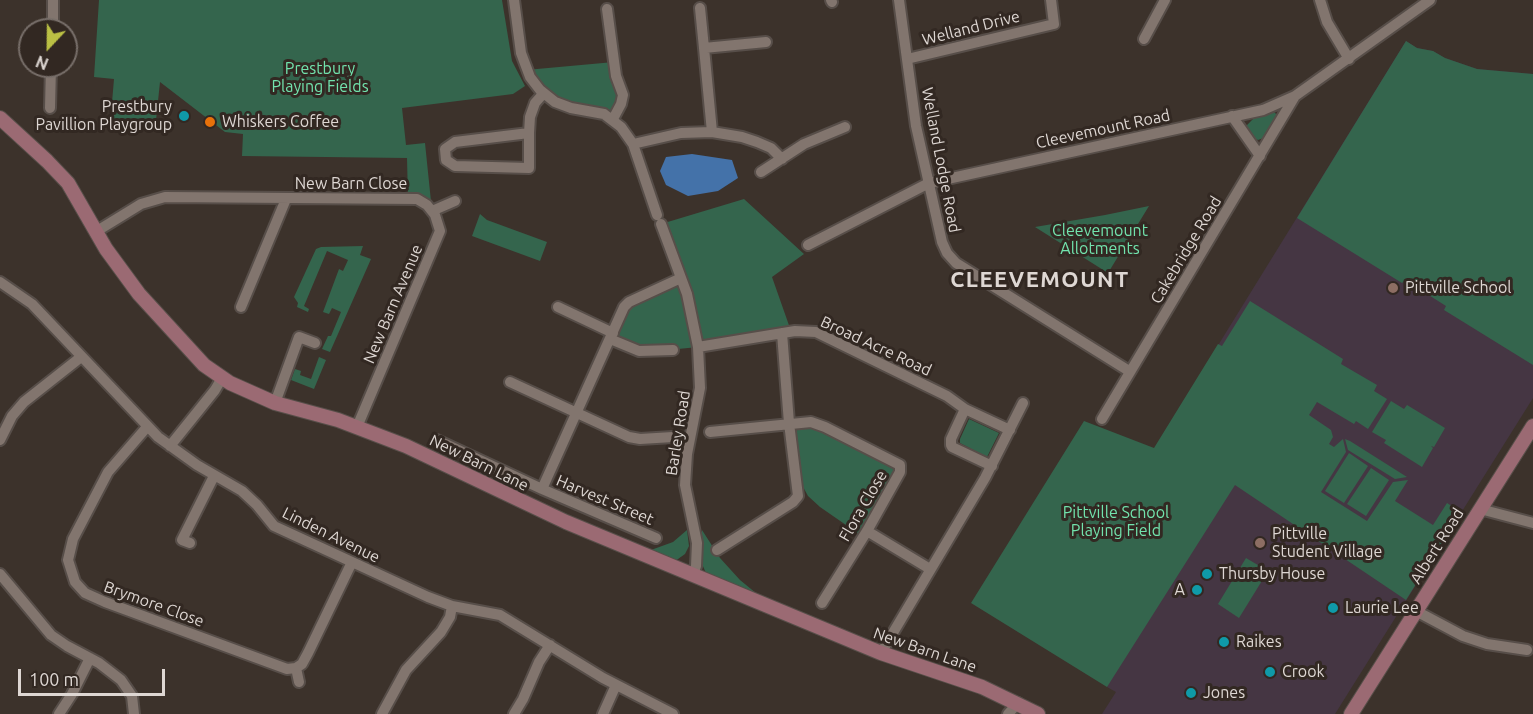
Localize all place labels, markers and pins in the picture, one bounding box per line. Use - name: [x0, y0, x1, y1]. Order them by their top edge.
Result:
- place label: Prestbury Pavillion Playgroup: [35, 97, 172, 135]
- marker: Prestbury Pavillion Playgroup: [177, 109, 191, 123]
- place label: Whiskers Coffee: [222, 112, 339, 132]
- marker: Whiskers Coffee: [203, 115, 217, 129]
- place label: Pittville School: [1405, 278, 1511, 298]
- marker: Pittville School: [1386, 281, 1400, 295]
- place label: Pittville Student Village: [1272, 524, 1382, 562]
- marker: Pittville Student Village: [1253, 536, 1267, 550]
- place label: Thursby House: [1219, 564, 1325, 584]
- marker: Thursby House: [1200, 567, 1214, 581]
- place label: A: [1175, 580, 1185, 600]
- marker: A: [1190, 583, 1204, 597]
- place label: Laurie Lee: [1345, 598, 1419, 618]
- marker: Laurie Lee: [1326, 601, 1340, 615]
- place label: Raikes: [1236, 632, 1282, 652]
- marker: Raikes: [1217, 635, 1231, 649]
- place label: Crook: [1282, 662, 1325, 682]
- marker: Crook: [1263, 665, 1277, 679]
- place label: Jones: [1203, 683, 1245, 703]
- marker: Jones: [1184, 686, 1198, 700]

